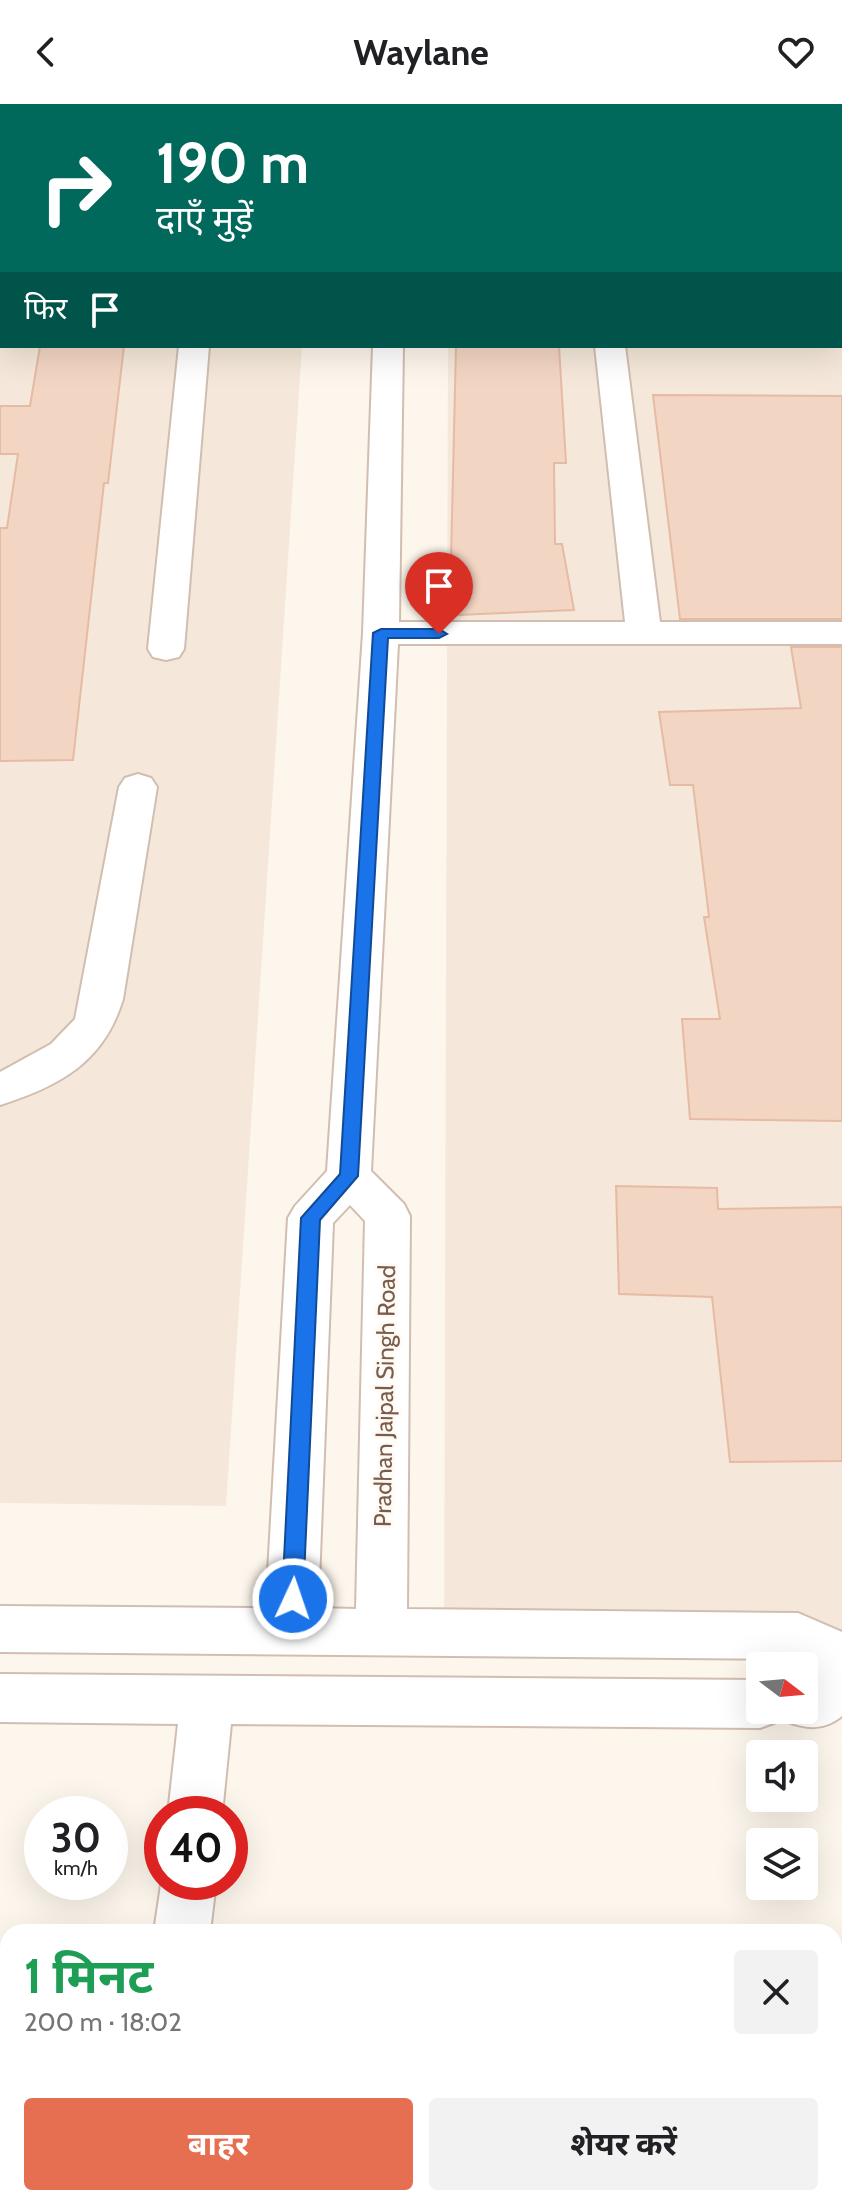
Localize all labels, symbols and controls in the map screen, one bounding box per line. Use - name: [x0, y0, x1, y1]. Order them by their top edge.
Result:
- icon: back: [24, 30, 68, 74]
- text: Waylane: [353, 30, 489, 74]
- icon: heart: [774, 30, 818, 74]
- text: 190 m: [156, 129, 309, 197]
- icon: right: [24, 136, 128, 240]
- text: दाएँ मुड़ें: [156, 197, 253, 241]
- icon: arrive: [83, 288, 127, 332]
- text: फिर: [24, 290, 67, 327]
- pin: [405, 552, 473, 634]
- icon: arrive: [417, 564, 461, 608]
- street label: Pradhan Jaipal Singh Road: [368, 1265, 401, 1527]
- position arrow: [251, 1557, 335, 1641]
- north arrow: [746, 1652, 818, 1724]
- map controls: [746, 1652, 818, 1900]
- button: sound: [746, 1740, 818, 1812]
- speed limit sign: 40: [144, 1796, 248, 1900]
- text: 30: [51, 1813, 101, 1862]
- button: layers: [746, 1828, 818, 1900]
- text: km/h: [54, 1856, 98, 1880]
- text: 1 मिनट: [24, 1947, 153, 2005]
- button: close: [734, 1950, 818, 2034]
- text: 200 m · 18:02: [24, 2006, 182, 2038]
- button: बाहर: [24, 2098, 413, 2190]
- button: शेयर करें: [429, 2098, 818, 2190]

